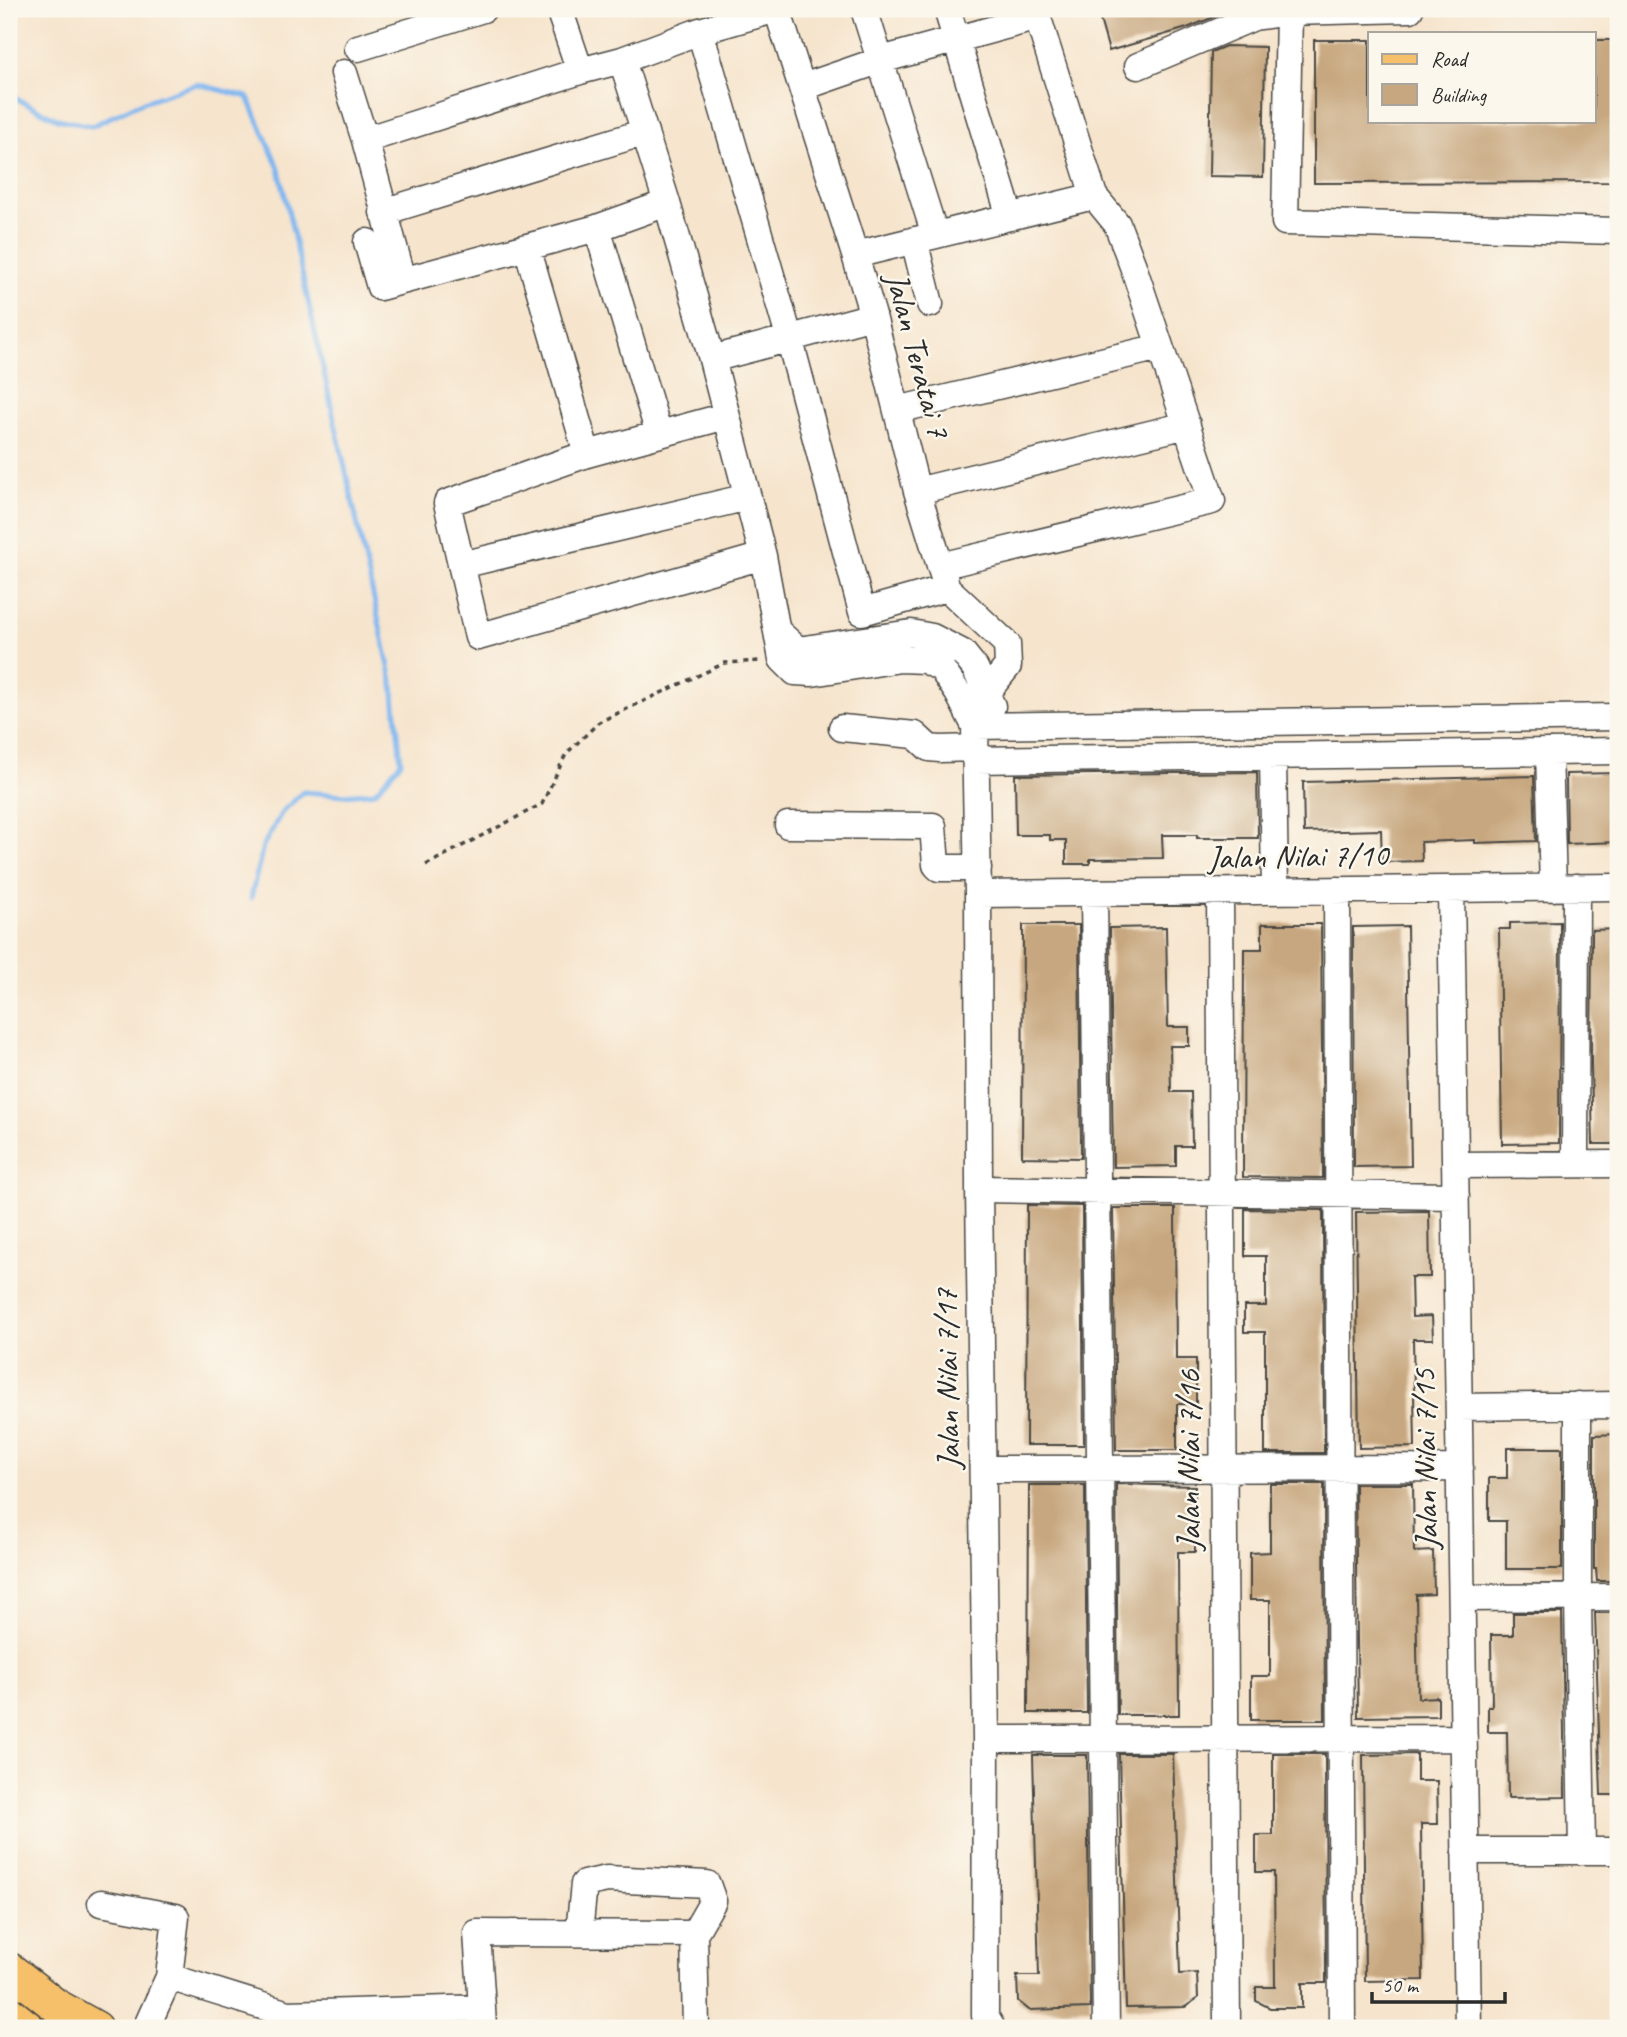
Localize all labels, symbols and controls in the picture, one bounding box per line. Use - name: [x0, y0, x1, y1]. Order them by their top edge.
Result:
- legend: [1368, 32, 1596, 122]
- text: Road: [1431, 46, 1470, 72]
- text: Building: [1431, 82, 1488, 108]
- street label: Jalan Teratai 7: [875, 266, 961, 444]
- street label: Jalan Nilai 7/10: [1206, 833, 1391, 879]
- street label: Jalan Nilai 7/17: [924, 1286, 970, 1471]
- street label: Jalan Nilai 7/15: [1402, 1366, 1448, 1551]
- street label: Jalan Nilai 7/16: [1168, 1369, 1210, 1552]
- scale bar: [1372, 1960, 1504, 2004]
- text: 50 m: [1382, 1972, 1420, 1998]

